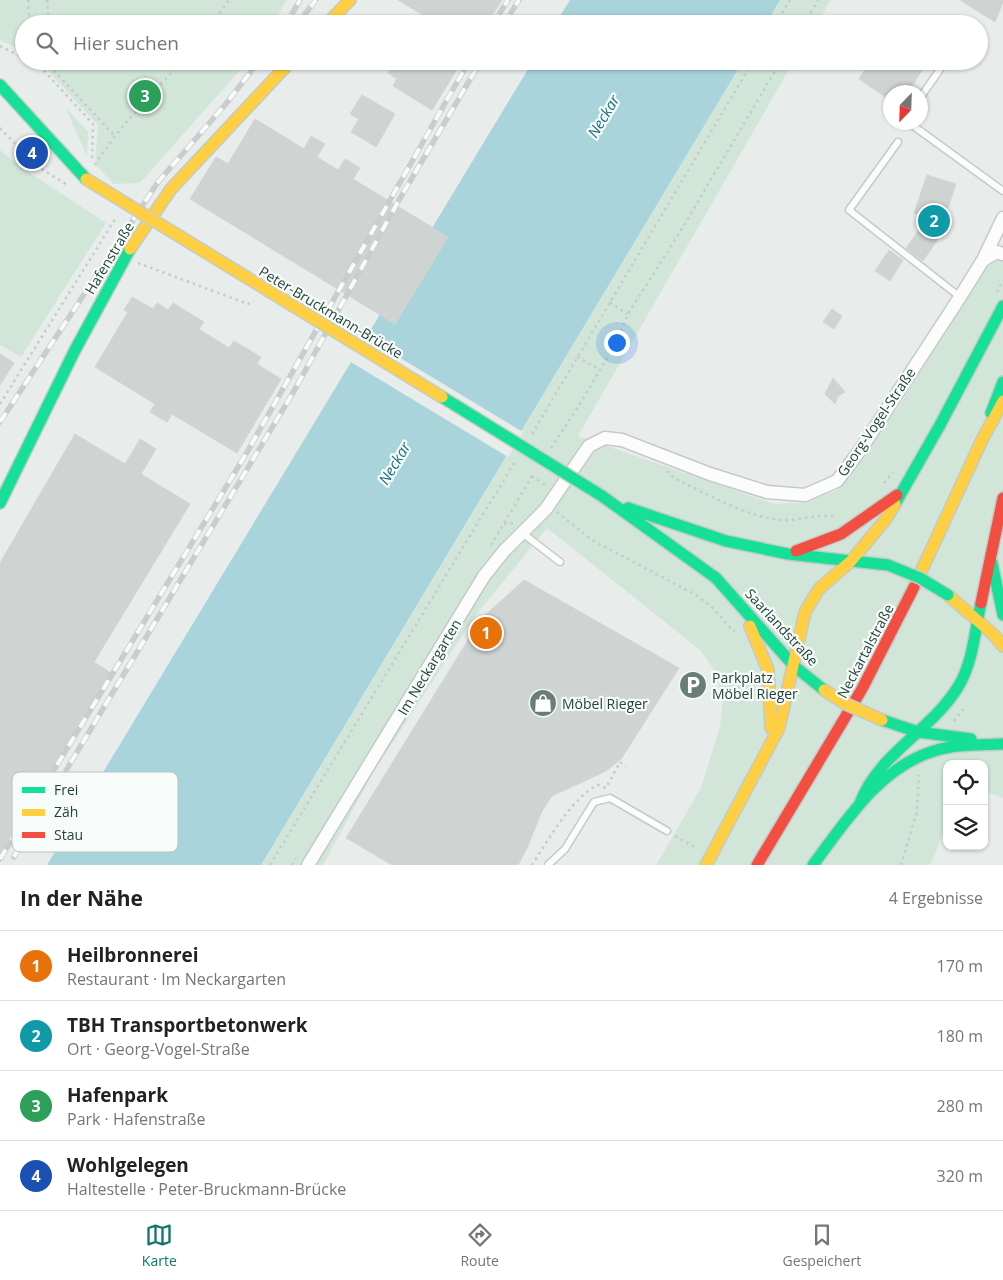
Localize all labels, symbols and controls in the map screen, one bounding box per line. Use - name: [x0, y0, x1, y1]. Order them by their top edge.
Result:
- search box: [15, 15, 988, 70]
- icon: search: [33, 29, 61, 57]
- text: Hier suchen: [73, 30, 179, 56]
- pin: 3: [129, 77, 161, 115]
- north arrow: [883, 85, 928, 130]
- water label: Neckar: [582, 90, 624, 141]
- pin: 4: [16, 134, 48, 172]
- pin: 2: [918, 202, 950, 240]
- street label: Hafenstraße: [80, 218, 138, 298]
- street label: Peter-Bruckmann-Brücke: [256, 262, 406, 363]
- your location: [604, 330, 630, 356]
- street label: Georg-Vogel-Straße: [833, 364, 920, 480]
- water label: Neckar: [373, 437, 415, 488]
- street label: Saarlandstraße: [741, 584, 823, 670]
- street label: Neckartalstraße: [832, 601, 898, 701]
- pin: 1: [470, 614, 502, 652]
- street label: Im Neckargarten: [393, 615, 465, 719]
- place label: Parkplatz Möbel Rieger: [712, 668, 798, 703]
- parking icon: Parkplatz Möbel Rieger: [678, 670, 708, 700]
- shop icon: Möbel Rieger: [528, 688, 558, 718]
- place label: Möbel Rieger: [562, 694, 648, 713]
- map controls: [943, 760, 988, 850]
- button: locate: [943, 760, 988, 805]
- legend: [12, 772, 178, 852]
- text: Frei: [54, 780, 78, 799]
- text: Zäh: [54, 802, 78, 821]
- button: layers: [943, 805, 988, 850]
- text: Stau: [54, 825, 83, 844]
- text: In der Nähe: [20, 884, 143, 912]
- text: 4 Ergebnisse: [889, 887, 983, 909]
- text: Heilbronnerei: [67, 942, 199, 968]
- text: 1: [31, 955, 41, 977]
- text: 170 m: [937, 955, 983, 977]
- text: Restaurant · Im Neckargarten: [67, 968, 286, 990]
- text: TBH Transportbetonwerk: [67, 1012, 308, 1038]
- text: 2: [31, 1025, 41, 1047]
- text: 180 m: [937, 1025, 983, 1047]
- text: Ort · Georg-Vogel-Straße: [67, 1038, 250, 1060]
- text: Hafenpark: [67, 1082, 168, 1108]
- text: 3: [31, 1095, 41, 1117]
- text: 280 m: [937, 1095, 983, 1117]
- text: Park · Hafenstraße: [67, 1108, 206, 1130]
- text: Wohlgelegen: [67, 1152, 189, 1178]
- text: 4: [31, 1165, 41, 1187]
- text: 320 m: [937, 1165, 983, 1187]
- text: Haltestelle · Peter-Bruckmann-Brücke: [67, 1178, 346, 1200]
- tab: Karte: [142, 1221, 177, 1270]
- tab: Route: [460, 1221, 499, 1270]
- tab: Gespeichert: [783, 1221, 861, 1270]

